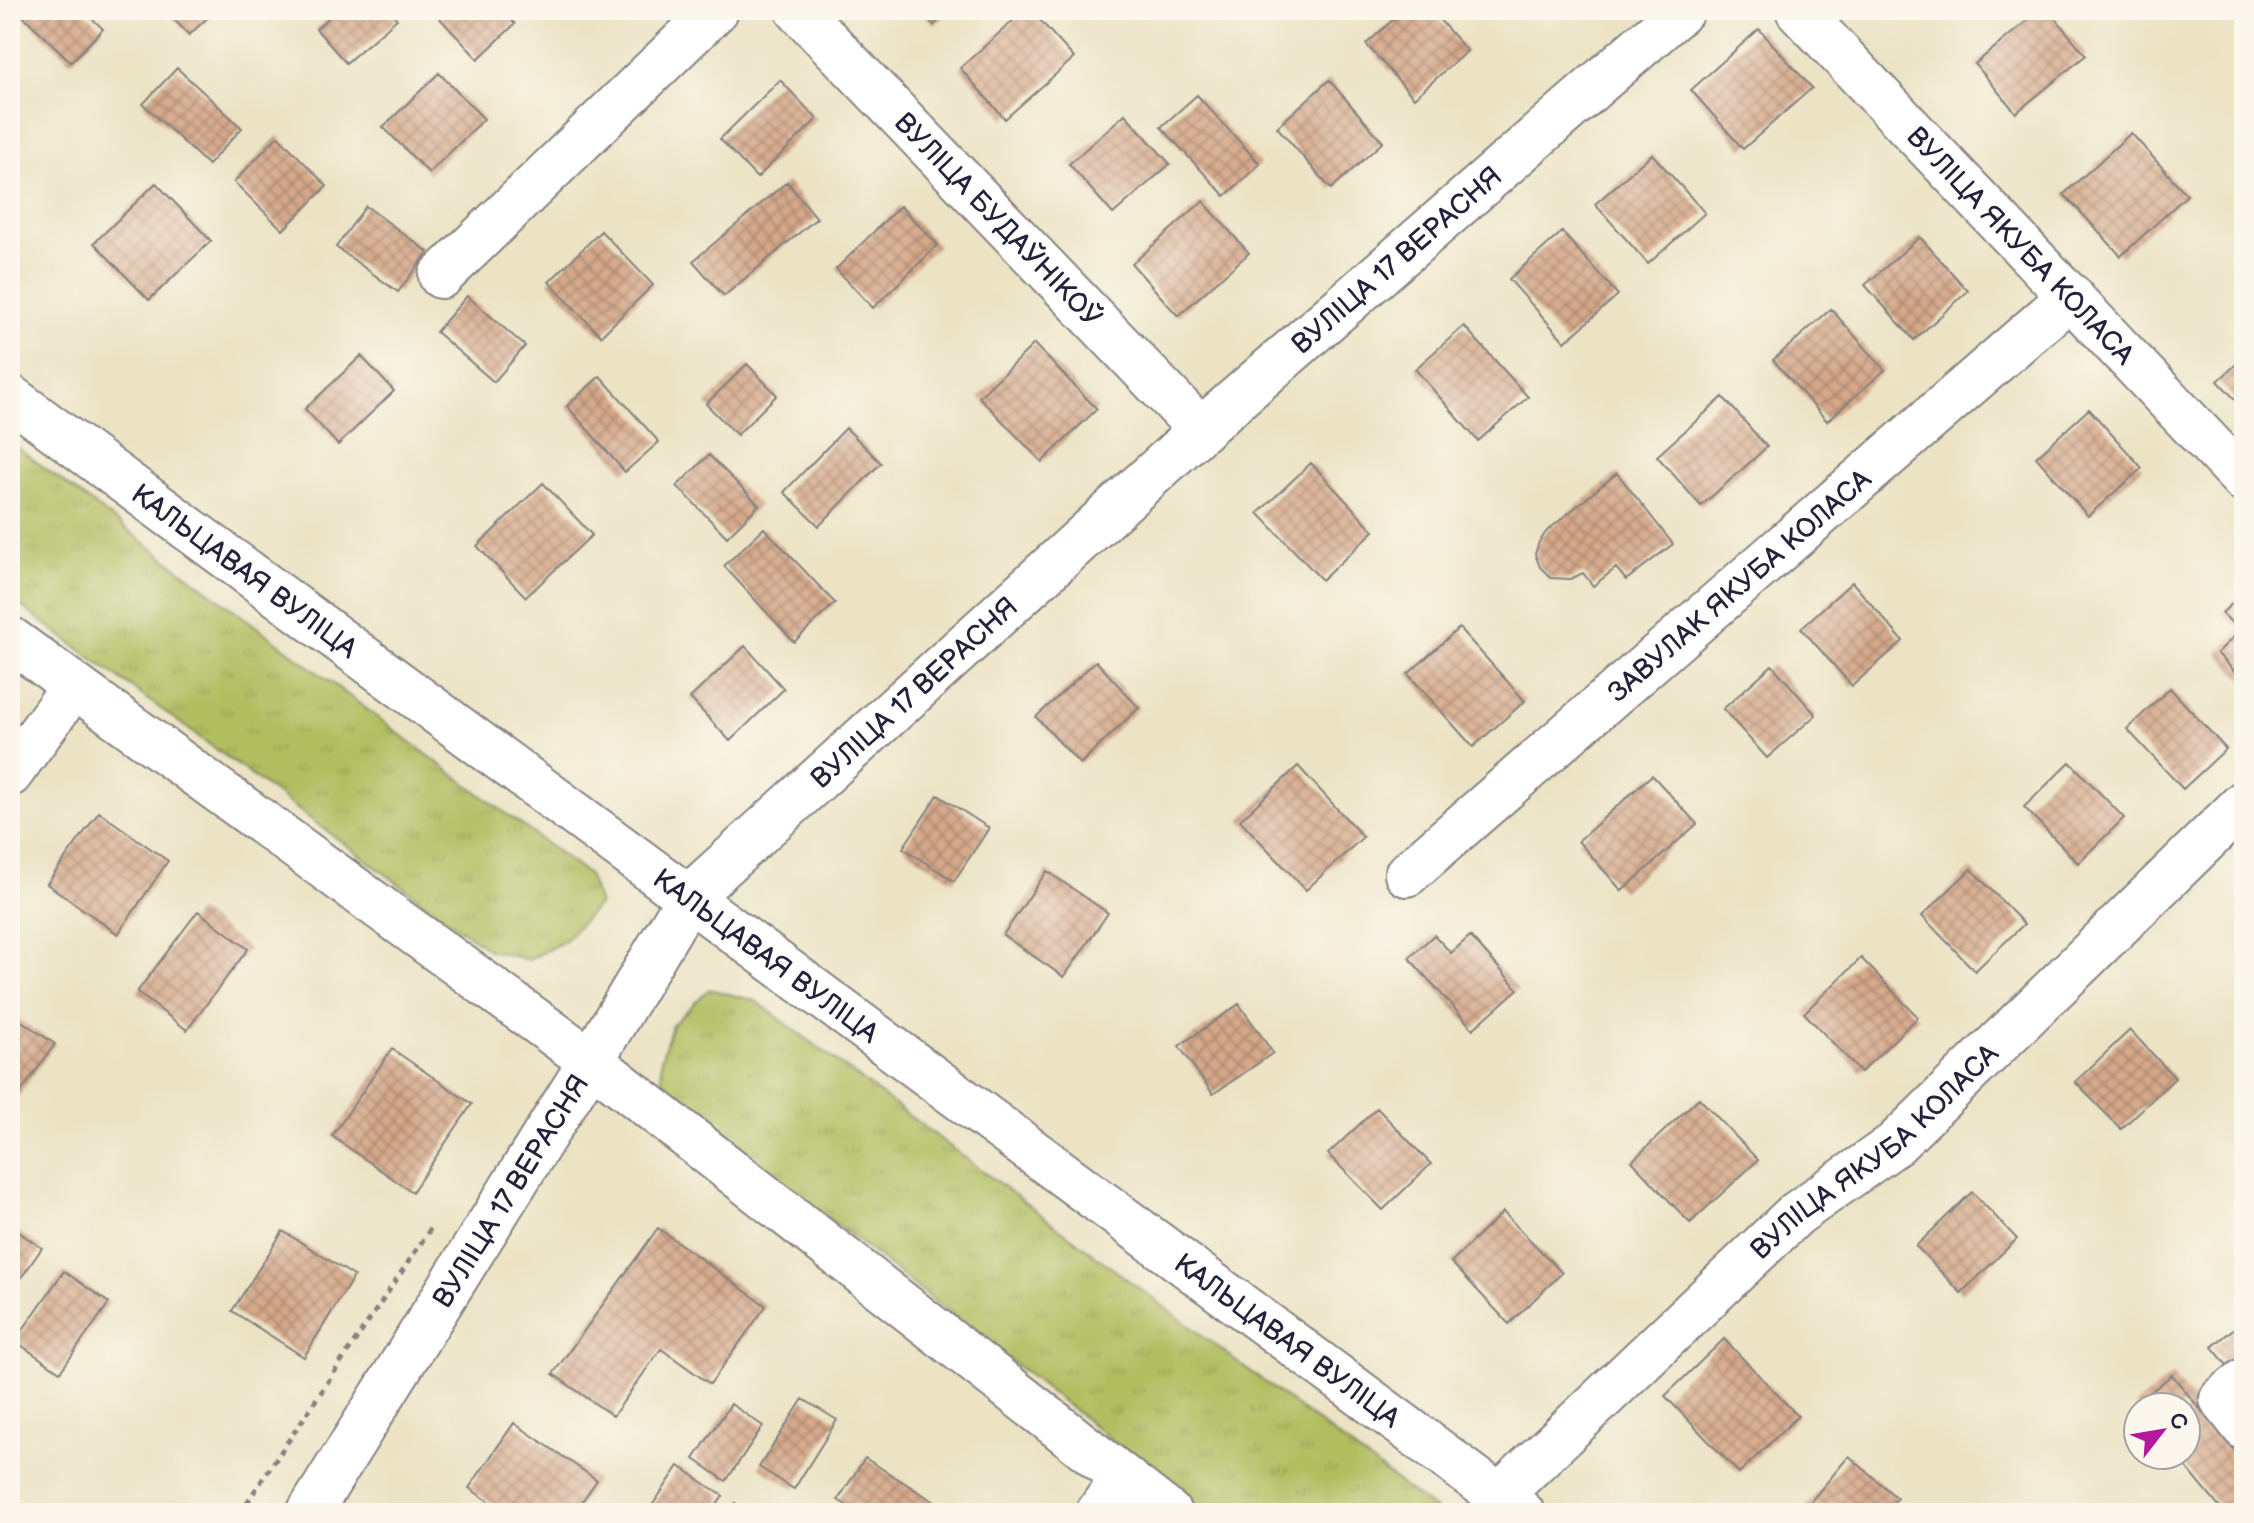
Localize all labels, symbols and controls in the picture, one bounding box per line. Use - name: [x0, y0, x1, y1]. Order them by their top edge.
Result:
- street label: ВУЛІЦА БУДАЎНІКОЎ: [887, 106, 1108, 334]
- street label: ВУЛІЦА ЯКУБА КОЛАСА: [1899, 120, 2141, 373]
- street label: ВУЛІЦА 17 ВЕРАСНЯ: [1285, 160, 1509, 361]
- street label: ЗАВУЛАК ЯКУБА КОЛАСА: [1602, 462, 1879, 710]
- street label: КАЛЬЦАВАЯ ВУЛІЦА: [125, 478, 364, 666]
- street label: ВУЛІЦА 17 ВЕРАСНЯ: [804, 590, 1025, 796]
- street label: КАЛЬЦАВАЯ ВУЛІЦА: [646, 862, 885, 1051]
- street label: ВУЛІЦА ЯКУБА КОЛАСА: [1744, 1037, 2006, 1267]
- street label: ВУЛІЦА 17 ВЕРАСНЯ: [426, 1069, 596, 1314]
- street label: КАЛЬЦАВАЯ ВУЛІЦА: [1168, 1247, 1407, 1436]
- north arrow: [2122, 1391, 2202, 1471]
- text: С: [2162, 1408, 2193, 1435]

